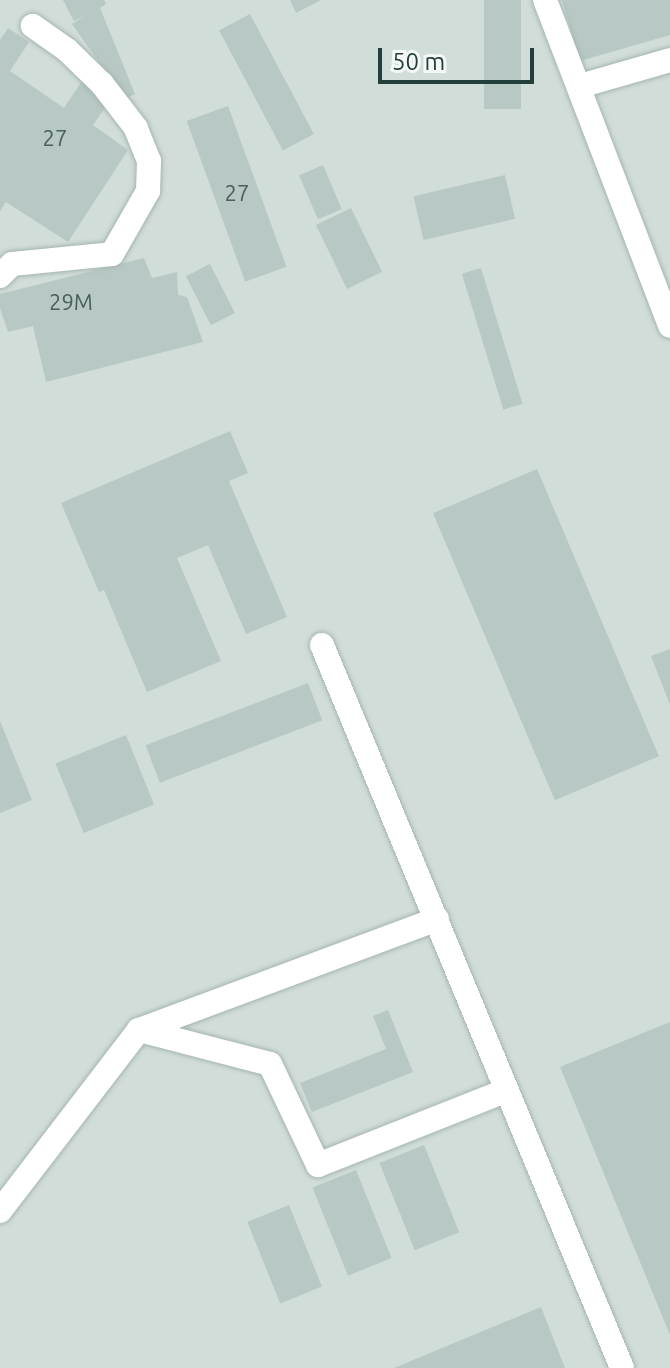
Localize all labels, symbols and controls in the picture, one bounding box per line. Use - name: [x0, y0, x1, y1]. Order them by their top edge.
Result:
- scale bar: [382, 32, 538, 82]
- text: 50 m: [392, 48, 445, 75]
- house number: 27: [43, 125, 67, 151]
- house number: 27: [225, 180, 249, 206]
- house number: 29М: [49, 289, 93, 315]

